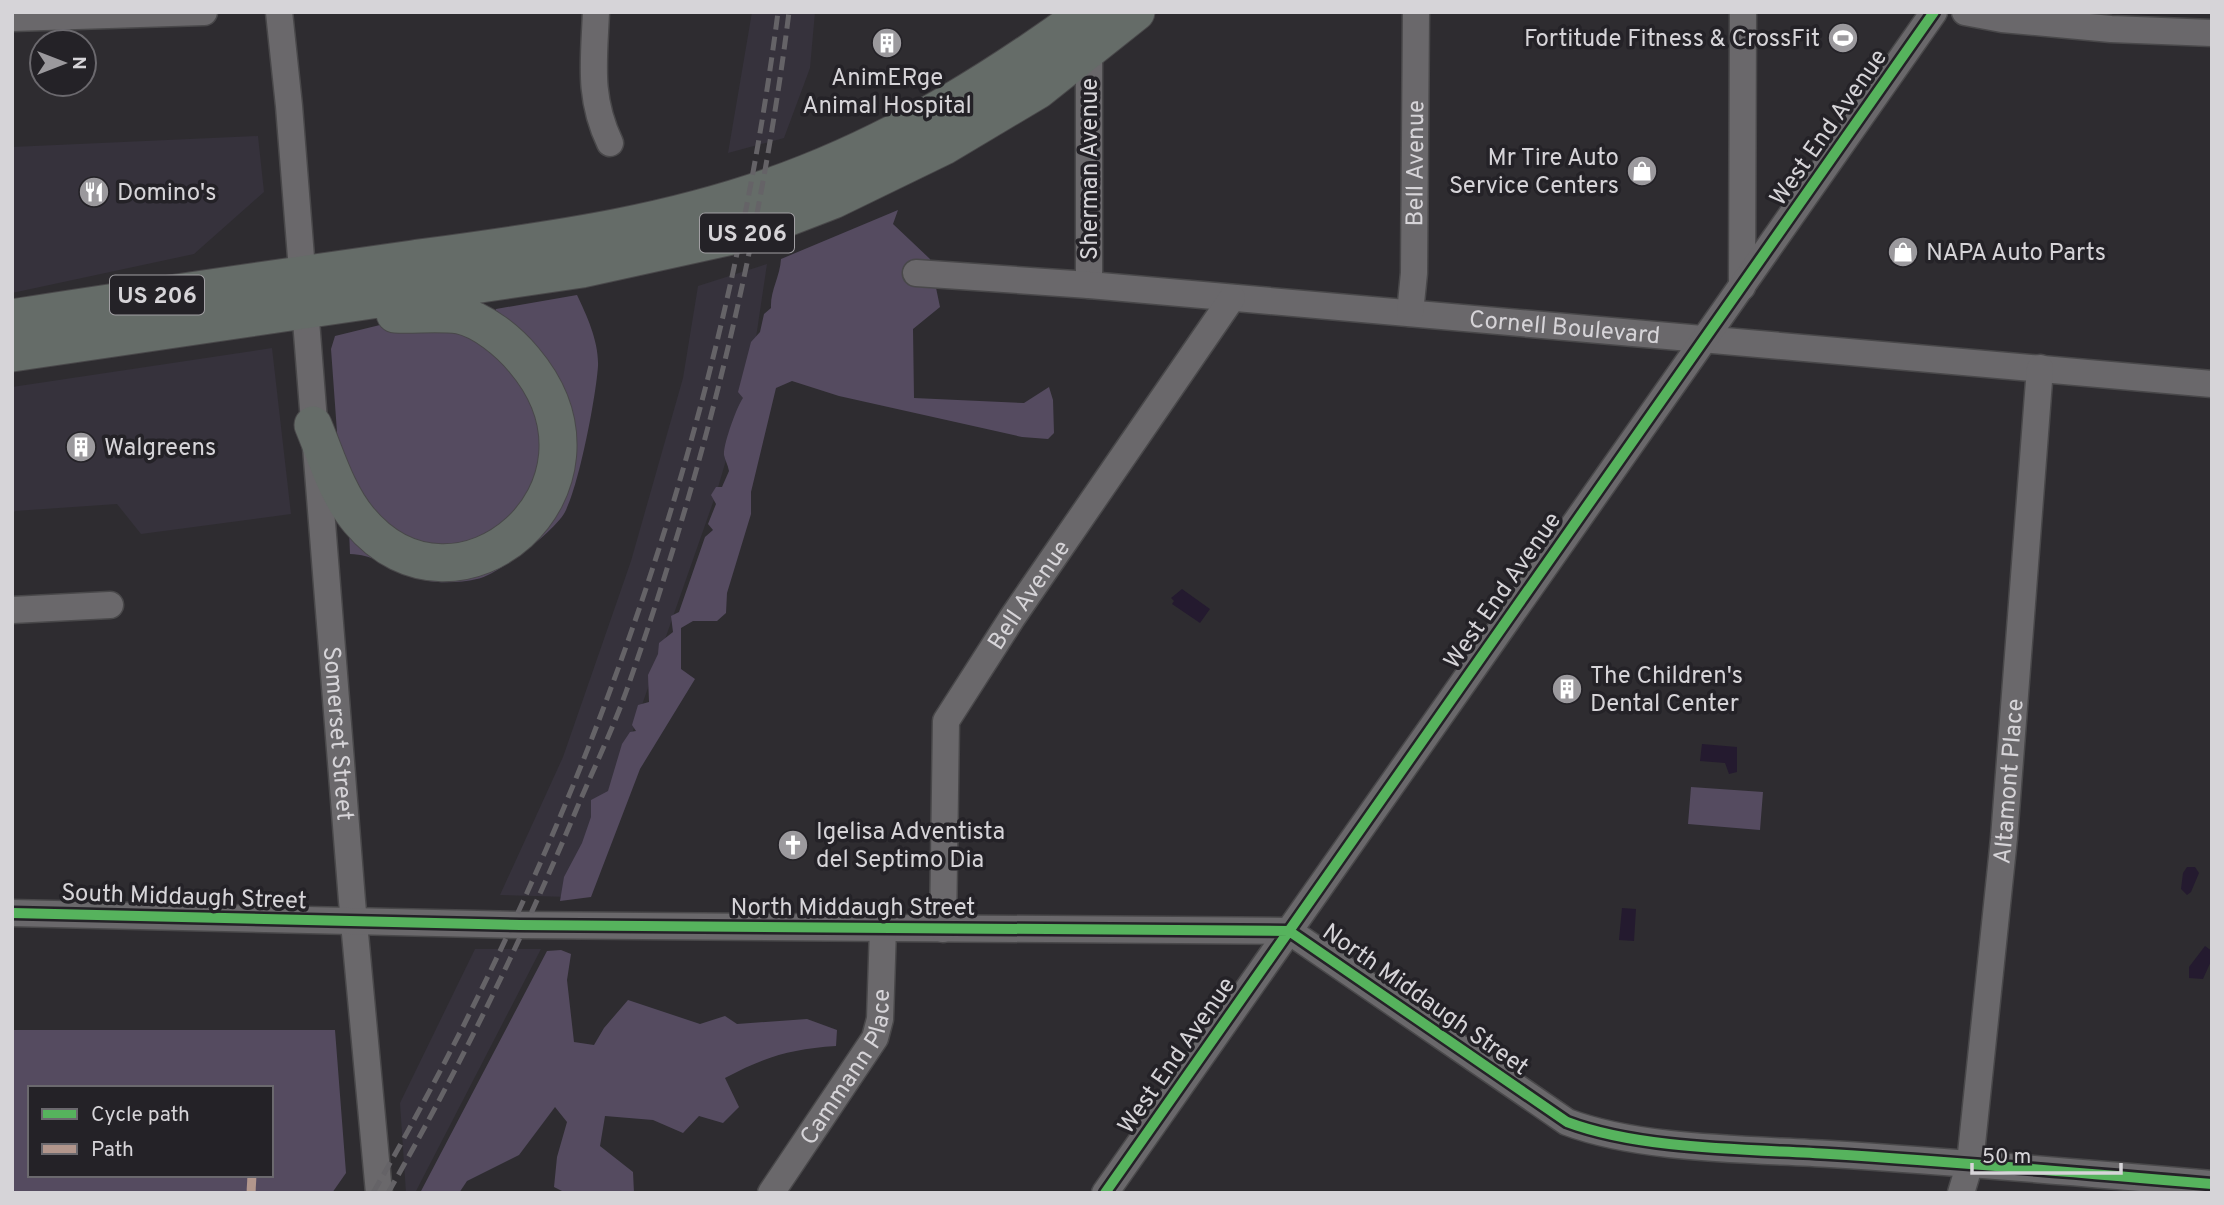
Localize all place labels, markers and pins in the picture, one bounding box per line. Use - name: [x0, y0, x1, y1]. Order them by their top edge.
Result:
- sports icon: Fortitude Fitness & CrossFit: [1826, 21, 1860, 55]
- place label: Fortitude Fitness & CrossFit: [1524, 25, 1820, 55]
- building icon: AnimERge Animal Hospital: [870, 26, 904, 60]
- place label: AnimERge Animal Hospital: [802, 64, 972, 122]
- place label: Mr Tire Auto Service Centers: [1449, 144, 1619, 202]
- shop icon: Mr Tire Auto Service Centers: [1625, 154, 1659, 188]
- restaurant icon: Domino's: [77, 175, 111, 209]
- place label: Domino's: [117, 179, 216, 209]
- shop icon: NAPA Auto Parts: [1886, 235, 1920, 269]
- place label: NAPA Auto Parts: [1926, 239, 2106, 269]
- building icon: Walgreens: [64, 430, 98, 464]
- place label: Walgreens: [104, 434, 216, 464]
- place label: The Children's Dental Center: [1590, 662, 1743, 720]
- building icon: The Children's Dental Center: [1550, 672, 1584, 706]
- place label: Igelisa Adventista del Septimo Dia: [816, 818, 1005, 876]
- church icon: Igelisa Adventista del Septimo Dia: [776, 828, 810, 862]

